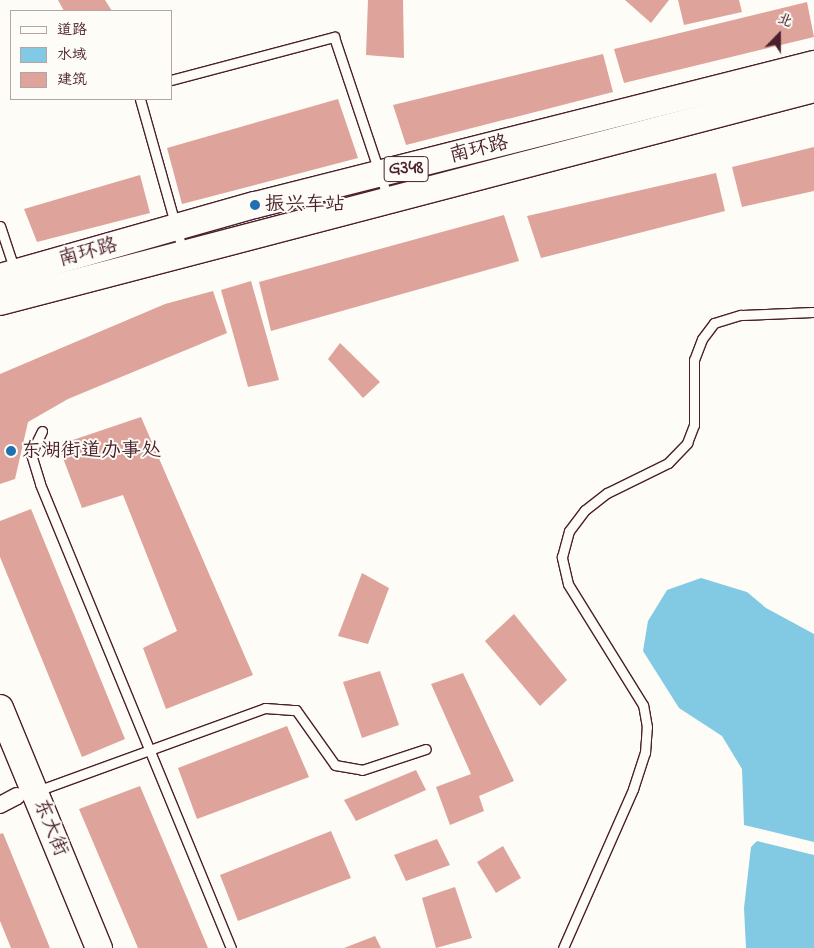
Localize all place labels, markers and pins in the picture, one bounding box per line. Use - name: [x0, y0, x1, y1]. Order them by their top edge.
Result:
- place label: 振兴车站: [265, 193, 345, 217]
- marker: 振兴车站: [249, 199, 261, 211]
- place label: 东湖街道办事处: [21, 439, 161, 463]
- marker: 东湖街道办事处: [5, 445, 17, 457]

